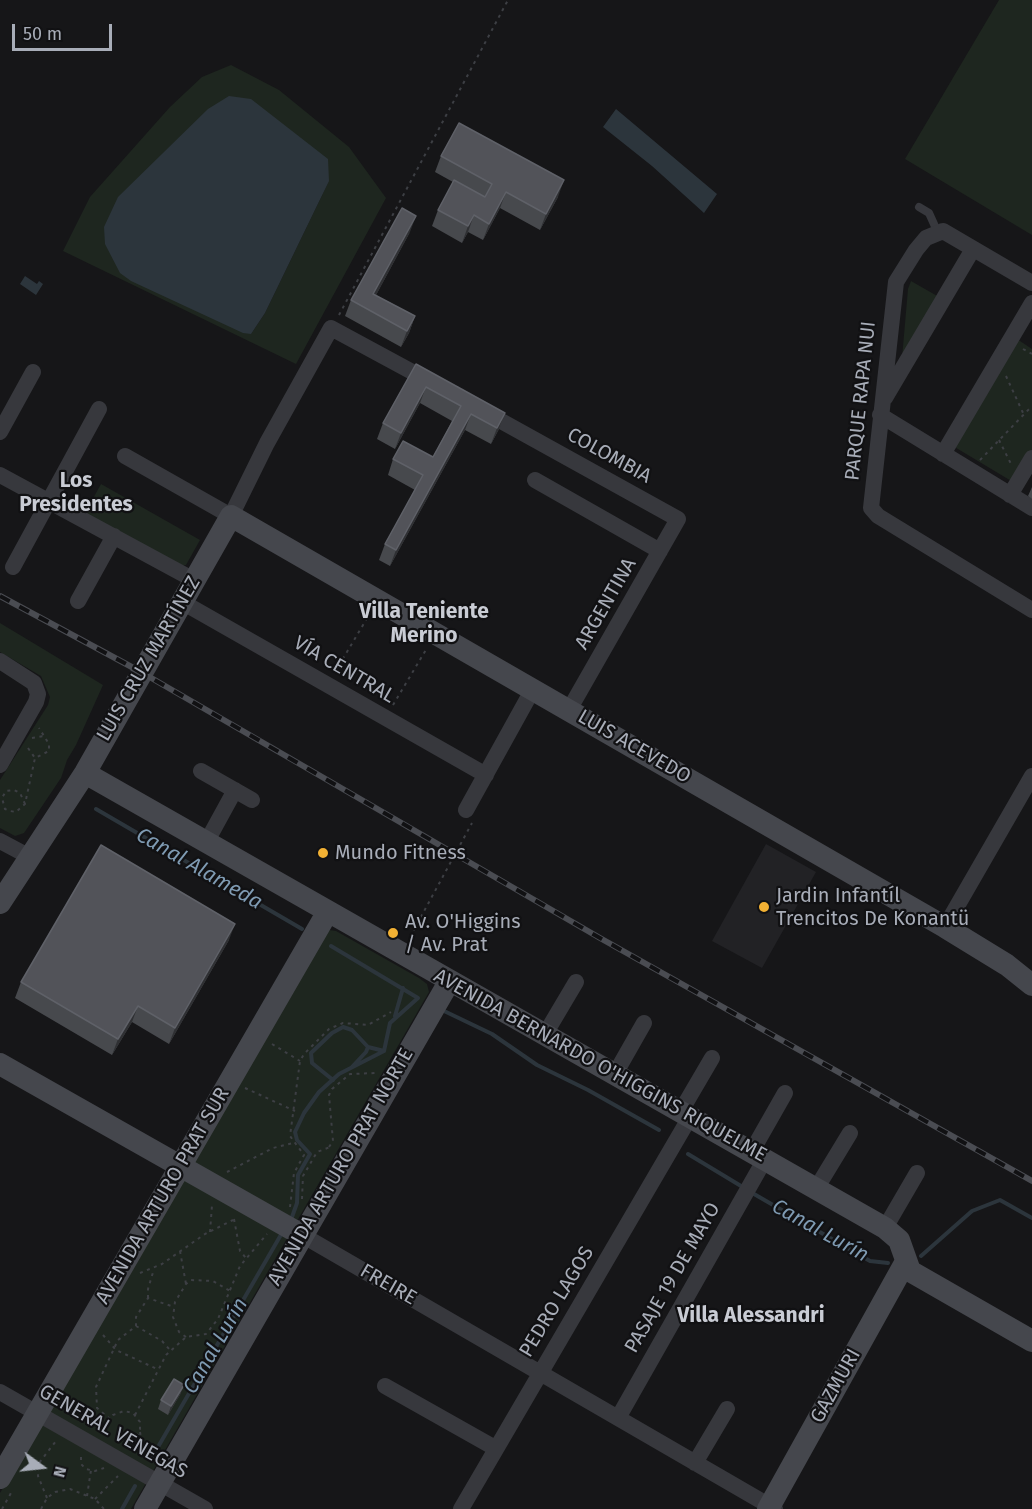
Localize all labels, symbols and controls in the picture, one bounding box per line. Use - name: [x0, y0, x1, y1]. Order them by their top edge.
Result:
- scale bar: [15, 12, 116, 50]
- text: 50 m: [23, 23, 62, 45]
- street label: PARQUE RAPA NUI: [841, 320, 881, 482]
- street label: COLOMBIA: [563, 423, 655, 489]
- district label: Los Presidentes: [19, 468, 133, 518]
- street label: ARGENTINA: [570, 554, 642, 654]
- street label: LUIS CRUZ MARTÍNEZ: [92, 572, 206, 746]
- district label: Villa Teniente Merino: [359, 599, 489, 649]
- street label: VÍA CENTRAL: [289, 631, 399, 709]
- street label: LUIS ACEVEDO: [573, 705, 695, 789]
- water label: Canal Alameda: [131, 823, 267, 915]
- place label: Mundo Fitness: [335, 841, 466, 865]
- marker: Mundo Fitness: [316, 846, 330, 860]
- place label: Jardin Infantíl Trencitos De Konantü: [776, 884, 969, 931]
- marker: Jardin Infantíl Trencitos De Konantü: [757, 900, 771, 914]
- place label: Av. O'Higgins / Av. Prat: [405, 910, 521, 957]
- marker: Av. O'Higgins / Av. Prat: [386, 926, 400, 940]
- street label: AVENIDA BERNARDO O'HIGGINS RIQUELME: [429, 964, 771, 1168]
- street label: AVENIDA ARTURO PRAT NORTE: [263, 1044, 419, 1290]
- street label: AVENIDA ARTURO PRAT SUR: [91, 1084, 235, 1308]
- water label: Canal Lurín: [767, 1194, 873, 1268]
- street label: PASAJE 19 DE MAYO: [620, 1198, 726, 1358]
- street label: PEDRO LAGOS: [515, 1242, 599, 1362]
- street label: FREIRE: [355, 1259, 421, 1311]
- water label: Canal Lurín: [178, 1293, 254, 1399]
- district label: Villa Alessandri: [677, 1303, 825, 1329]
- street label: GAZMURI: [806, 1345, 866, 1427]
- street label: GENERAL VENEGAS: [35, 1380, 191, 1484]
- north arrow: [12, 1437, 72, 1497]

